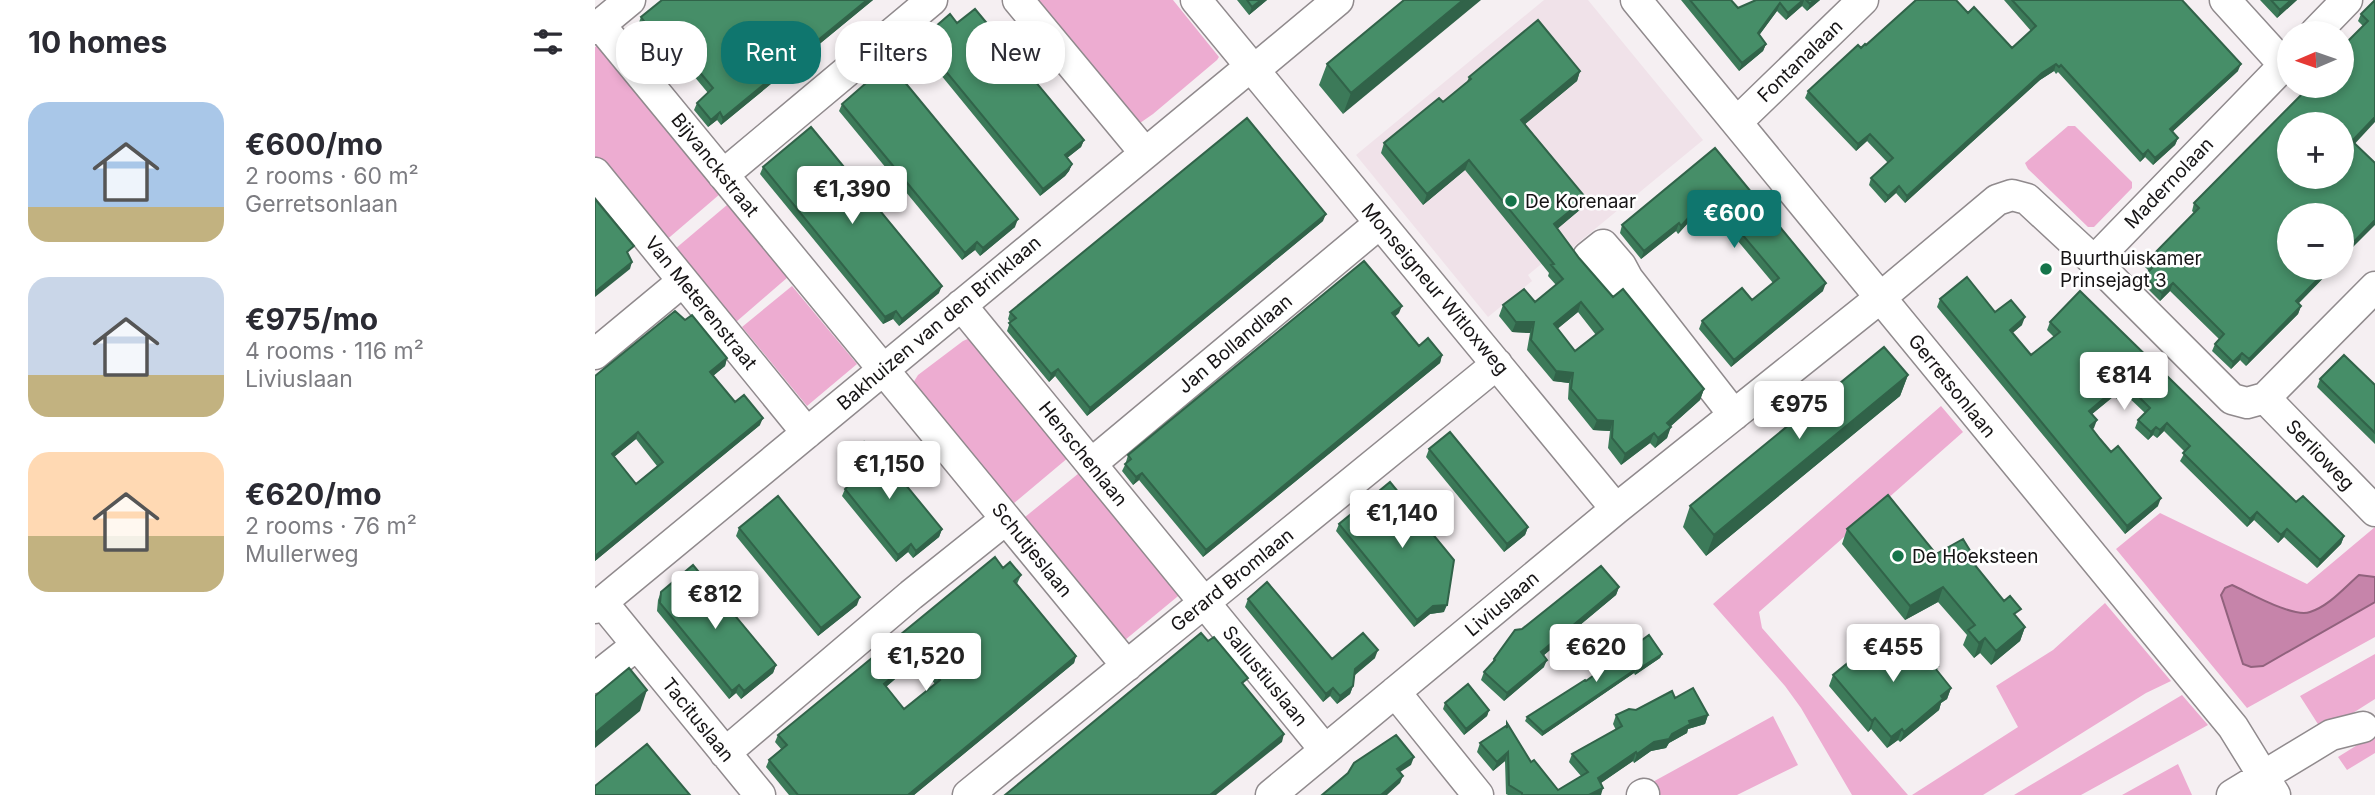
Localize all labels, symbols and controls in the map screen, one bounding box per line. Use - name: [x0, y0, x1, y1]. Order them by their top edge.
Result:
- street label: Fontanalaan: [1753, 15, 1847, 107]
- chip: Buy: [616, 21, 707, 84]
- chip: Rent: [721, 21, 821, 84]
- chip: Filters: [835, 21, 952, 84]
- chip: New: [966, 21, 1065, 84]
- north arrow: [2277, 21, 2354, 98]
- map controls: [2277, 21, 2354, 280]
- icon: filters: [529, 23, 567, 61]
- text: 10 homes: [28, 24, 167, 60]
- street label: Bijvanckstraat: [666, 109, 764, 221]
- button: +: [2277, 112, 2354, 189]
- text: €600/mo: [245, 126, 383, 162]
- icon: home: [84, 130, 168, 214]
- street label: Madernolaan: [2120, 133, 2218, 233]
- text: 2 rooms · 60 m²: [245, 162, 419, 190]
- pin: €1,390: [795, 166, 909, 226]
- text: €1,390: [813, 175, 891, 203]
- text: Gerretsonlaan: [245, 190, 398, 218]
- place label: De Korenaar: [1525, 190, 1636, 213]
- pin: €600: [1693, 190, 1775, 250]
- marker: De Korenaar: [1503, 193, 1519, 209]
- street label: Monseigneur Witloxweg: [1357, 199, 1513, 379]
- text: €600: [1703, 199, 1765, 227]
- button: −: [2277, 203, 2354, 280]
- street label: Bakhuizen van den Brinklaan: [832, 231, 1046, 415]
- street label: Van Meterenstraat: [640, 232, 762, 374]
- place label: Buurthuiskamer Prinsejagt 3: [2060, 247, 2202, 292]
- marker: Buurthuiskamer Prinsejagt 3: [2038, 261, 2054, 277]
- street label: Jan Bollandlaan: [1173, 290, 1297, 398]
- text: €975/mo: [245, 301, 378, 337]
- icon: home: [84, 305, 168, 389]
- street label: Gerretsonlaan: [1903, 330, 2001, 442]
- text: 4 rooms · 116 m²: [245, 337, 424, 365]
- pin: €814: [2083, 352, 2165, 412]
- text: €814: [2096, 361, 2152, 389]
- text: Liviuslaan: [245, 365, 353, 393]
- pin: €975: [1758, 382, 1840, 441]
- text: €975: [1770, 390, 1828, 418]
- street label: Henschenlaan: [1034, 397, 1132, 511]
- street label: Serlioweg: [2281, 415, 2359, 495]
- pin: €1,150: [832, 442, 946, 501]
- text: €1,150: [853, 450, 925, 478]
- text: €620/mo: [245, 476, 382, 512]
- icon: home: [84, 480, 168, 564]
- pin: €1,140: [1345, 490, 1459, 550]
- street label: Schutjeslaan: [987, 498, 1077, 602]
- text: €1,140: [1366, 499, 1438, 527]
- text: 2 rooms · 76 m²: [245, 512, 417, 540]
- street label: Gerard Bromlaan: [1166, 523, 1298, 637]
- text: Mullerweg: [245, 540, 359, 568]
- place label: De Hoeksteen: [1912, 545, 2039, 568]
- marker: De Hoeksteen: [1890, 548, 1906, 564]
- street label: Liviuslaan: [1460, 567, 1544, 641]
- pin: €812: [674, 572, 756, 631]
- text: €812: [687, 580, 743, 608]
- street label: Sallustiuslaan: [1217, 621, 1313, 731]
- pin: €620: [1555, 624, 1637, 684]
- pin: €455: [1852, 624, 1934, 684]
- text: €620: [1566, 633, 1626, 661]
- text: €455: [1863, 633, 1923, 661]
- pin: €1,520: [869, 634, 983, 693]
- text: €1,520: [887, 642, 965, 670]
- street label: Tacituslaan: [657, 673, 739, 767]

